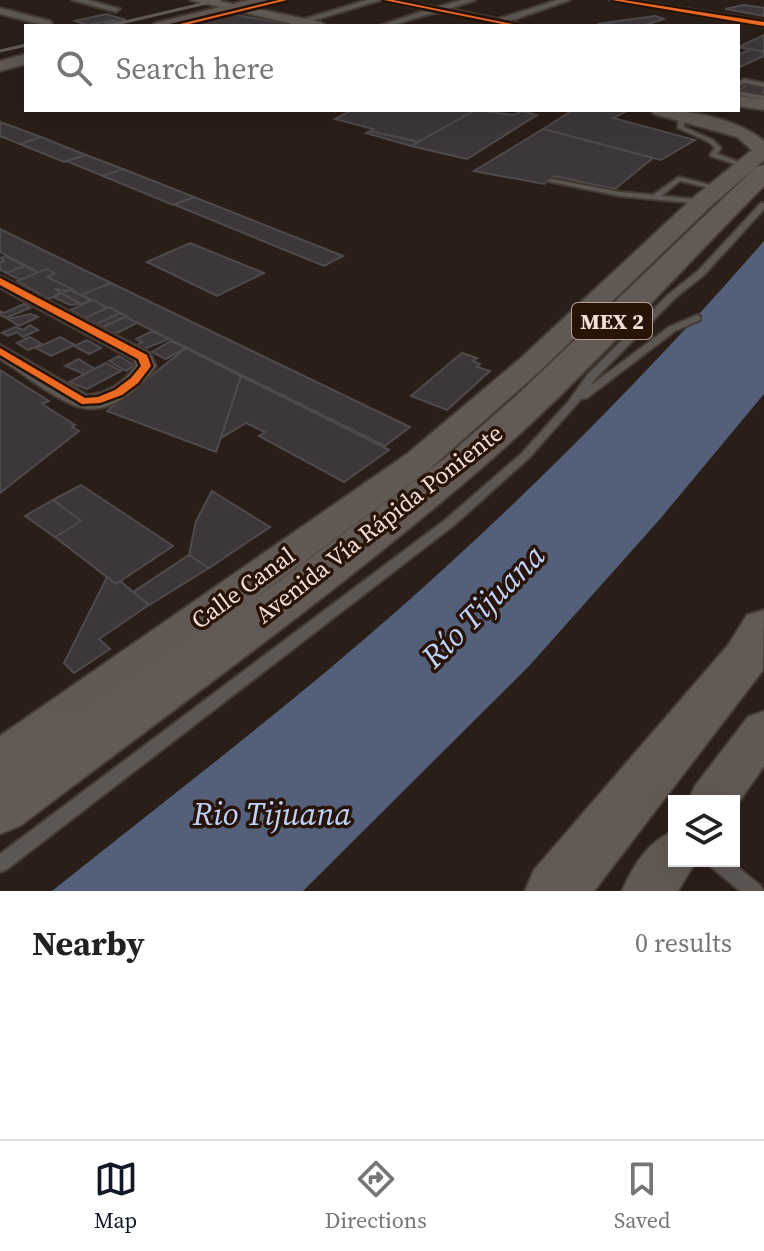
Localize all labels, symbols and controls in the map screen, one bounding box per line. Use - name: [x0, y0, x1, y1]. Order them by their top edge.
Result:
- search box: [24, 24, 740, 112]
- icon: search: [52, 46, 96, 90]
- text: Search here: [116, 48, 274, 89]
- road number: MEX 2: [572, 303, 652, 339]
- street label: Avenida Vía Rápida Poniente: [248, 416, 509, 631]
- water label: Río Tijuana: [411, 534, 555, 678]
- street label: Calle Canal: [184, 539, 301, 636]
- water label: Rio Tijuana: [192, 792, 352, 836]
- map controls: [668, 795, 740, 867]
- button: layers: [668, 795, 740, 867]
- text: Nearby: [32, 920, 145, 966]
- text: 0 results: [635, 925, 732, 961]
- tab: Map: [94, 1157, 138, 1235]
- tab: Directions: [325, 1157, 427, 1235]
- tab: Saved: [614, 1157, 670, 1235]

